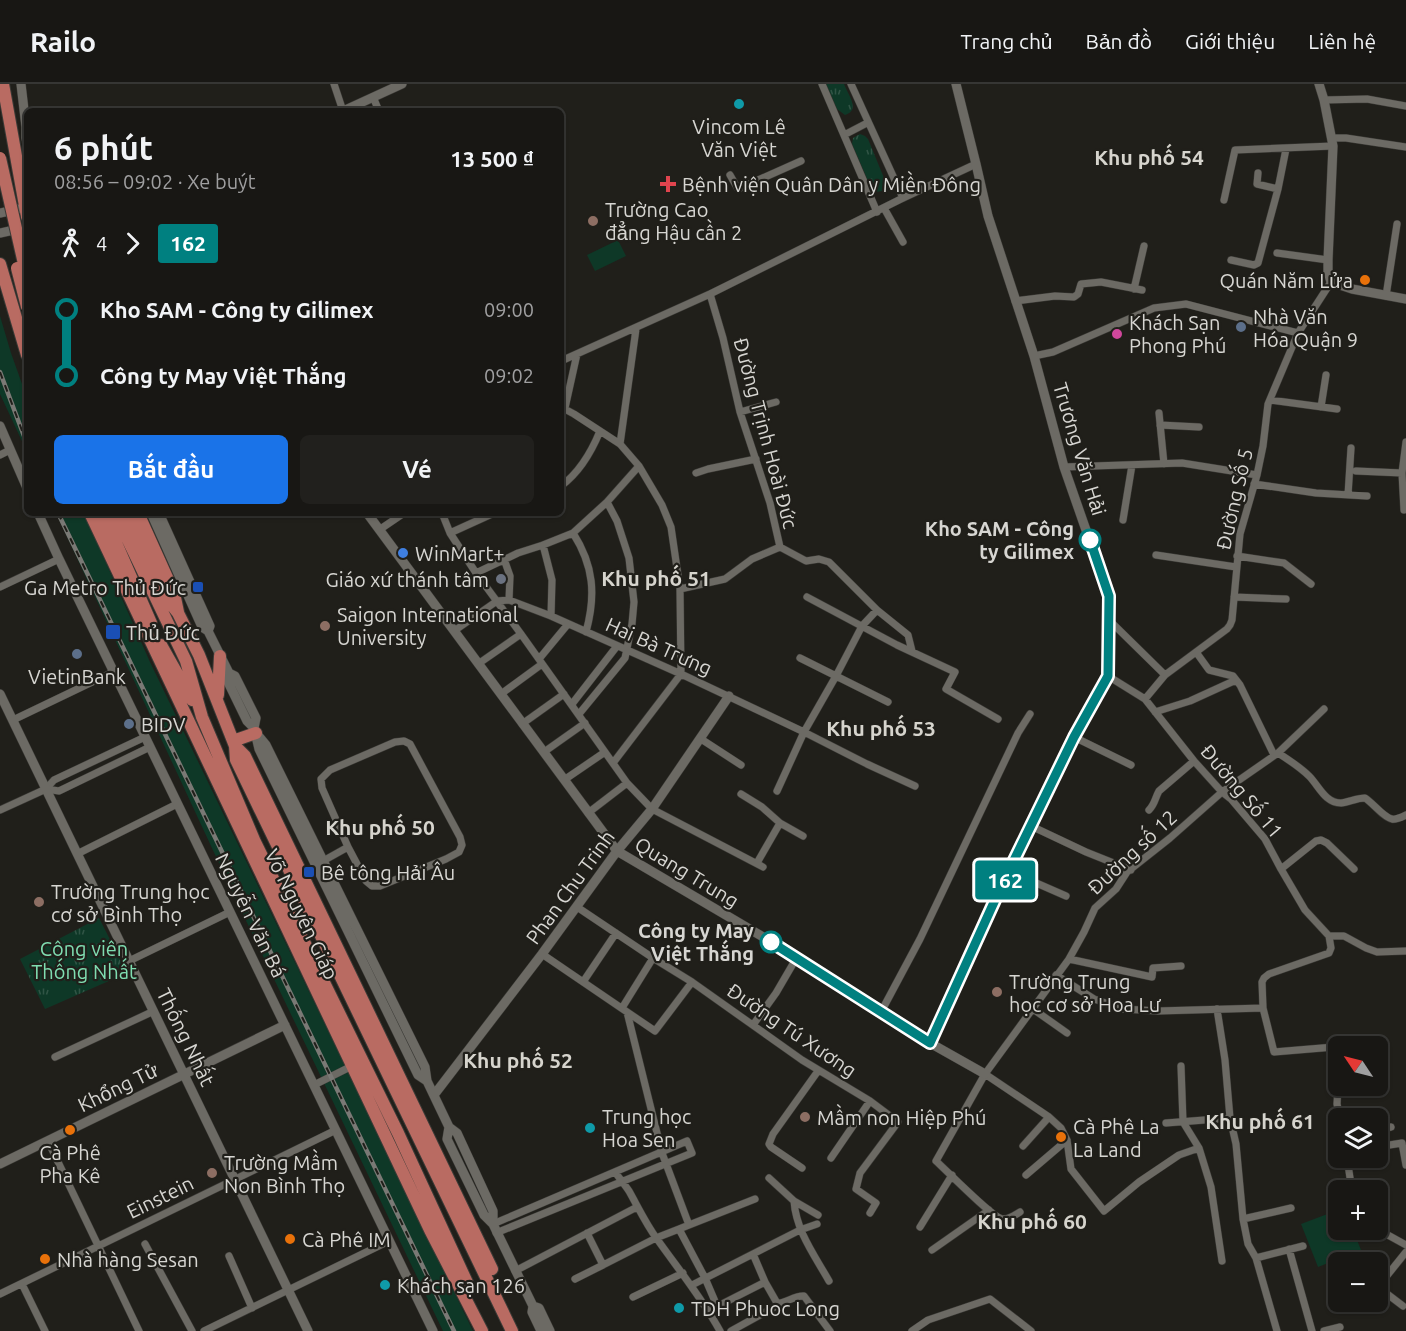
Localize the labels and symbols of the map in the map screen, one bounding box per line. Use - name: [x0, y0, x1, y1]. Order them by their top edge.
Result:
- marker: Vincom Lê Văn Việt: [732, 97, 746, 111]
- place label: Vincom Lê Văn Việt: [692, 115, 786, 161]
- district label: Khu phố 54: [1094, 143, 1204, 169]
- place label: Bệnh viện Quân Dân y Miền Đông: [682, 170, 981, 196]
- marker: Bệnh viện Quân Dân y Miền Đông: [659, 175, 677, 193]
- place label: Trường Cao đẳng Hậu cần 2: [605, 198, 742, 244]
- marker: Trường Cao đẳng Hậu cần 2: [586, 214, 600, 228]
- place label: Quán Năm Lửa: [1220, 269, 1353, 292]
- marker: Quán Năm Lửa: [1358, 273, 1372, 287]
- place label: Nhà Văn Hóa Quận 9: [1253, 305, 1358, 351]
- place label: Khách Sạn Phong Phú: [1129, 311, 1226, 357]
- marker: Nhà Văn Hóa Quận 9: [1234, 320, 1248, 334]
- marker: Khách Sạn Phong Phú: [1110, 327, 1124, 341]
- street label: Đường Trịnh Hoài Đức: [729, 335, 803, 531]
- street label: Trương Văn Hải: [1049, 380, 1111, 518]
- street label: Đường Số 5: [1208, 445, 1257, 552]
- place label: Kho SAM - Công ty Gilimex: [925, 517, 1074, 563]
- marker: Kho SAM - Công ty Gilimex: [1079, 529, 1101, 551]
- place label: WinMart+: [415, 542, 505, 565]
- marker: WinMart+: [396, 546, 410, 560]
- district label: Khu phố 51: [601, 564, 711, 590]
- place label: Giáo xứ thánh tâm: [326, 568, 489, 591]
- marker: Giáo xứ thánh tâm: [494, 572, 508, 586]
- place label: Ga Metro Thủ Đức: [24, 576, 186, 599]
- marker: Ga Metro Thủ Đức: [191, 580, 205, 594]
- place label: Saigon International University: [337, 603, 518, 649]
- street label: Hai Bà Trưng: [602, 612, 716, 680]
- marker: Saigon International University: [318, 619, 332, 633]
- place label: Thủ Đức: [126, 621, 200, 644]
- marker: Thủ Đức: [104, 623, 122, 641]
- marker: VietinBank: [70, 647, 84, 661]
- place label: VietinBank: [28, 665, 126, 688]
- place label: BIDV: [141, 713, 186, 736]
- district label: Khu phố 53: [826, 714, 936, 740]
- marker: BIDV: [122, 717, 136, 731]
- street label: Đường Số 11: [1196, 738, 1290, 842]
- street label: Đường số 12: [1081, 803, 1181, 899]
- district label: Khu phố 50: [325, 813, 435, 839]
- street label: Phan Chu Trinh: [521, 826, 619, 948]
- street label: Quang Trung: [631, 832, 743, 912]
- street label: Võ Nguyên Giáp: [261, 845, 343, 983]
- street label: Nguyễn Văn Bá: [211, 848, 293, 981]
- line badge: 162: [970, 860, 1040, 900]
- place label: Bê tông Hải Âu: [321, 861, 455, 884]
- marker: Bê tông Hải Âu: [302, 865, 316, 879]
- place label: Trường Trung học cơ sở Bình Thọ: [51, 880, 209, 926]
- marker: Trường Trung học cơ sở Bình Thọ: [32, 895, 46, 909]
- place label: Công ty May Việt Thắng: [638, 919, 754, 965]
- marker: Công ty May Việt Thắng: [760, 931, 782, 953]
- park label: Công viên Thống Nhất: [31, 937, 137, 983]
- place label: Trường Trung học cơ sở Hoa Lư: [1009, 970, 1162, 1016]
- street label: Đường Tú Xương: [723, 978, 861, 1082]
- street label: Thống Nhất: [153, 983, 222, 1090]
- marker: Trường Trung học cơ sở Hoa Lư: [990, 985, 1004, 999]
- north arrow: [1328, 1036, 1388, 1096]
- district label: Khu phố 52: [463, 1046, 573, 1072]
- street label: Khổng Tử: [74, 1058, 162, 1116]
- place label: Mầm non Hiệp Phú: [817, 1103, 987, 1129]
- place label: Trung học Hoa Sen: [602, 1105, 691, 1151]
- district label: Khu phố 61: [1205, 1107, 1315, 1133]
- marker: Mầm non Hiệp Phú: [798, 1110, 812, 1124]
- place label: Cà Phê La La Land: [1073, 1115, 1160, 1161]
- marker: Trung học Hoa Sen: [583, 1121, 597, 1135]
- marker: Cà Phê Pha Kê: [63, 1123, 77, 1137]
- marker: Cà Phê La La Land: [1054, 1130, 1068, 1144]
- place label: Cà Phê Pha Kê: [39, 1141, 101, 1187]
- place label: Trường Mầm Non Bình Thọ: [224, 1148, 345, 1197]
- marker: Trường Mầm Non Bình Thọ: [205, 1166, 219, 1180]
- street label: Einstein: [123, 1171, 197, 1223]
- district label: Khu phố 60: [977, 1207, 1087, 1233]
- place label: Cà Phê IM: [302, 1228, 391, 1251]
- marker: Cà Phê IM: [283, 1232, 297, 1246]
- place label: Nhà hàng Sesan: [57, 1248, 199, 1271]
- marker: Nhà hàng Sesan: [38, 1252, 52, 1266]
- place label: Khách sạn 126: [397, 1274, 525, 1297]
- marker: Khách sạn 126: [378, 1278, 392, 1292]
- place label: TDH Phuoc Long: [691, 1297, 840, 1320]
- marker: TDH Phuoc Long: [672, 1301, 686, 1315]

